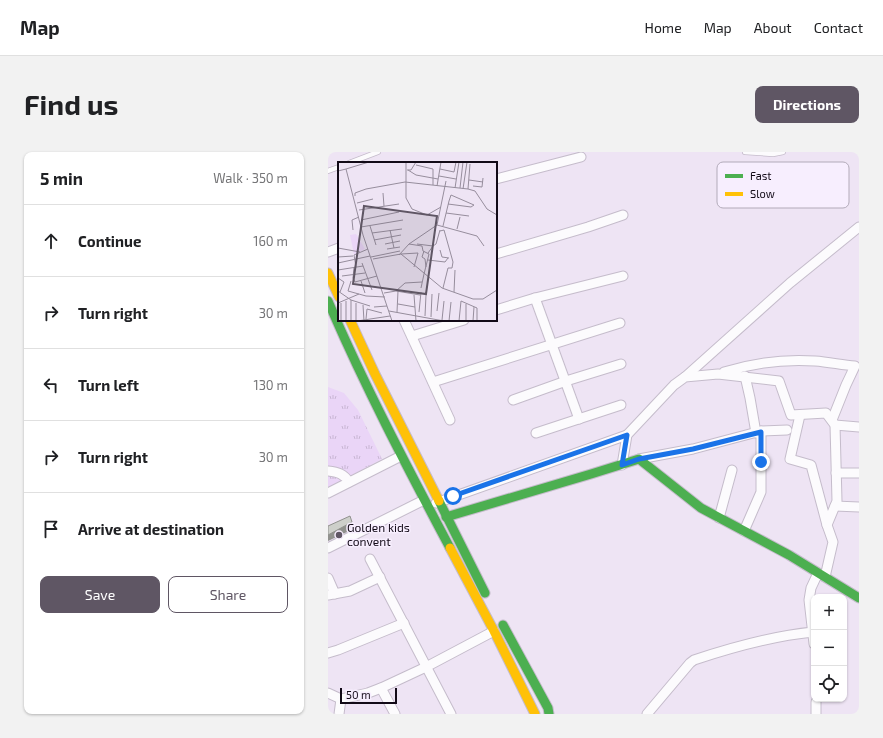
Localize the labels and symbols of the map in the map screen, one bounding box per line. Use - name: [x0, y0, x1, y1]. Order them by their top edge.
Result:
- inset map: [338, 162, 497, 321]
- legend: [717, 162, 849, 208]
- text: Fast: [750, 169, 772, 182]
- text: Slow: [750, 187, 775, 200]
- route end: [752, 453, 770, 471]
- route start: [444, 487, 462, 505]
- place label: Golden kids convent: [347, 520, 410, 548]
- marker: Golden kids convent: [334, 530, 344, 540]
- scale bar: [340, 686, 397, 705]

